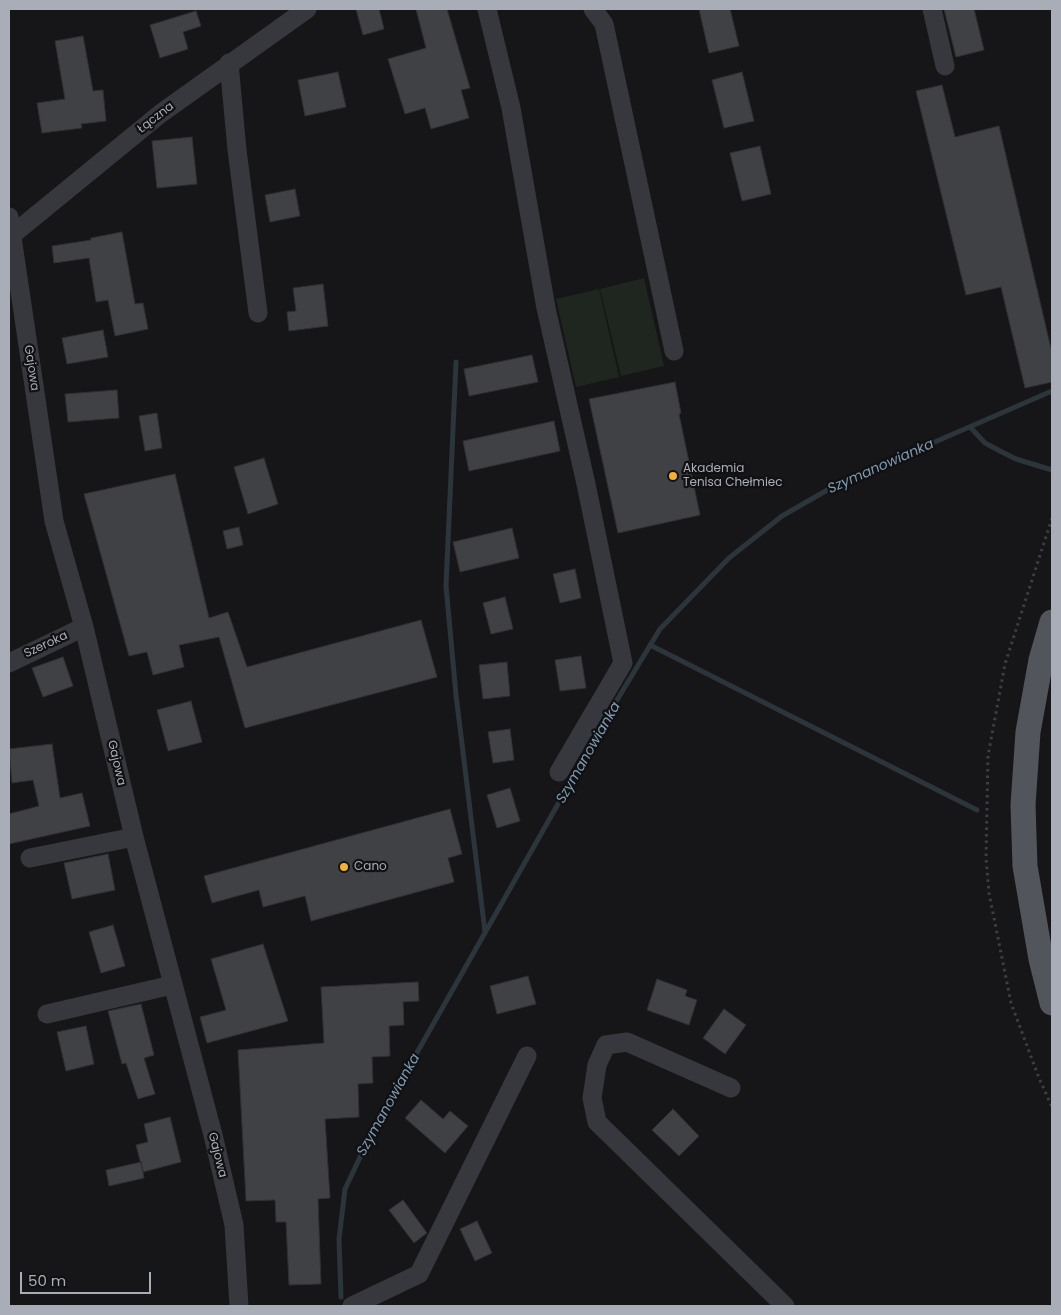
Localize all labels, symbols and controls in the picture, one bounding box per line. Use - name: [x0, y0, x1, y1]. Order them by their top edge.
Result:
- street label: Łączna: [135, 99, 177, 137]
- street label: Gajowa: [20, 344, 42, 392]
- water label: Szymanowianka: [825, 436, 937, 498]
- place label: Akademia Tenisa Chełmiec: [683, 462, 783, 490]
- marker: Akademia Tenisa Chełmiec: [667, 470, 679, 482]
- street label: Szeroka: [22, 629, 70, 661]
- water label: Szymanowianka: [553, 699, 625, 807]
- street label: Gajowa: [104, 739, 128, 787]
- place label: Cano: [354, 860, 387, 874]
- marker: Cano: [338, 861, 350, 873]
- water label: Szymanowianka: [354, 1051, 424, 1159]
- street label: Gajowa: [204, 1131, 230, 1179]
- scale bar: [22, 1262, 154, 1294]
- text: 50 m: [28, 1270, 66, 1291]

